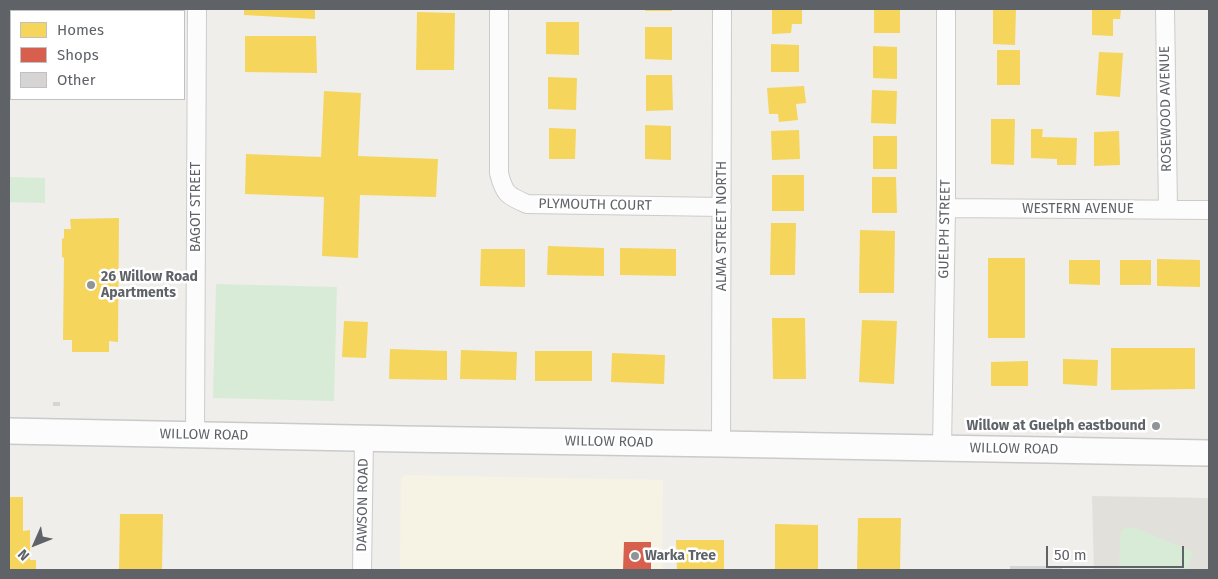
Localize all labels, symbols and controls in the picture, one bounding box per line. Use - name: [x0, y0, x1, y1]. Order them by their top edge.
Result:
- legend: [10, 10, 185, 100]
- text: Homes: [57, 21, 104, 39]
- text: Shops: [57, 46, 99, 64]
- street label: ROSEWOOD AVENUE: [1156, 46, 1176, 172]
- text: Other: [57, 71, 96, 89]
- street label: ALMA STREET NORTH: [714, 161, 730, 291]
- street label: BAGOT STREET: [188, 162, 204, 252]
- street label: GUELPH STREET: [936, 179, 954, 279]
- street label: PLYMOUTH COURT: [538, 196, 652, 214]
- street label: WESTERN AVENUE: [1022, 201, 1134, 217]
- place label: 26 Willow Road Apartments: [101, 269, 198, 302]
- marker: 26 Willow Road Apartments: [85, 279, 97, 291]
- place label: Willow at Guelph eastbound: [967, 418, 1146, 434]
- marker: Willow at Guelph eastbound: [1150, 420, 1162, 432]
- street label: WILLOW ROAD: [159, 426, 249, 444]
- street label: WILLOW ROAD: [564, 433, 654, 451]
- street label: WILLOW ROAD: [969, 440, 1059, 458]
- street label: DAWSON ROAD: [354, 458, 372, 552]
- north arrow: [10, 519, 60, 569]
- scale bar: [1048, 536, 1186, 568]
- text: N: [15, 546, 33, 564]
- text: 50 m: [1054, 546, 1087, 564]
- place label: Warka Tree: [645, 548, 716, 564]
- marker: Warka Tree: [629, 550, 641, 562]

